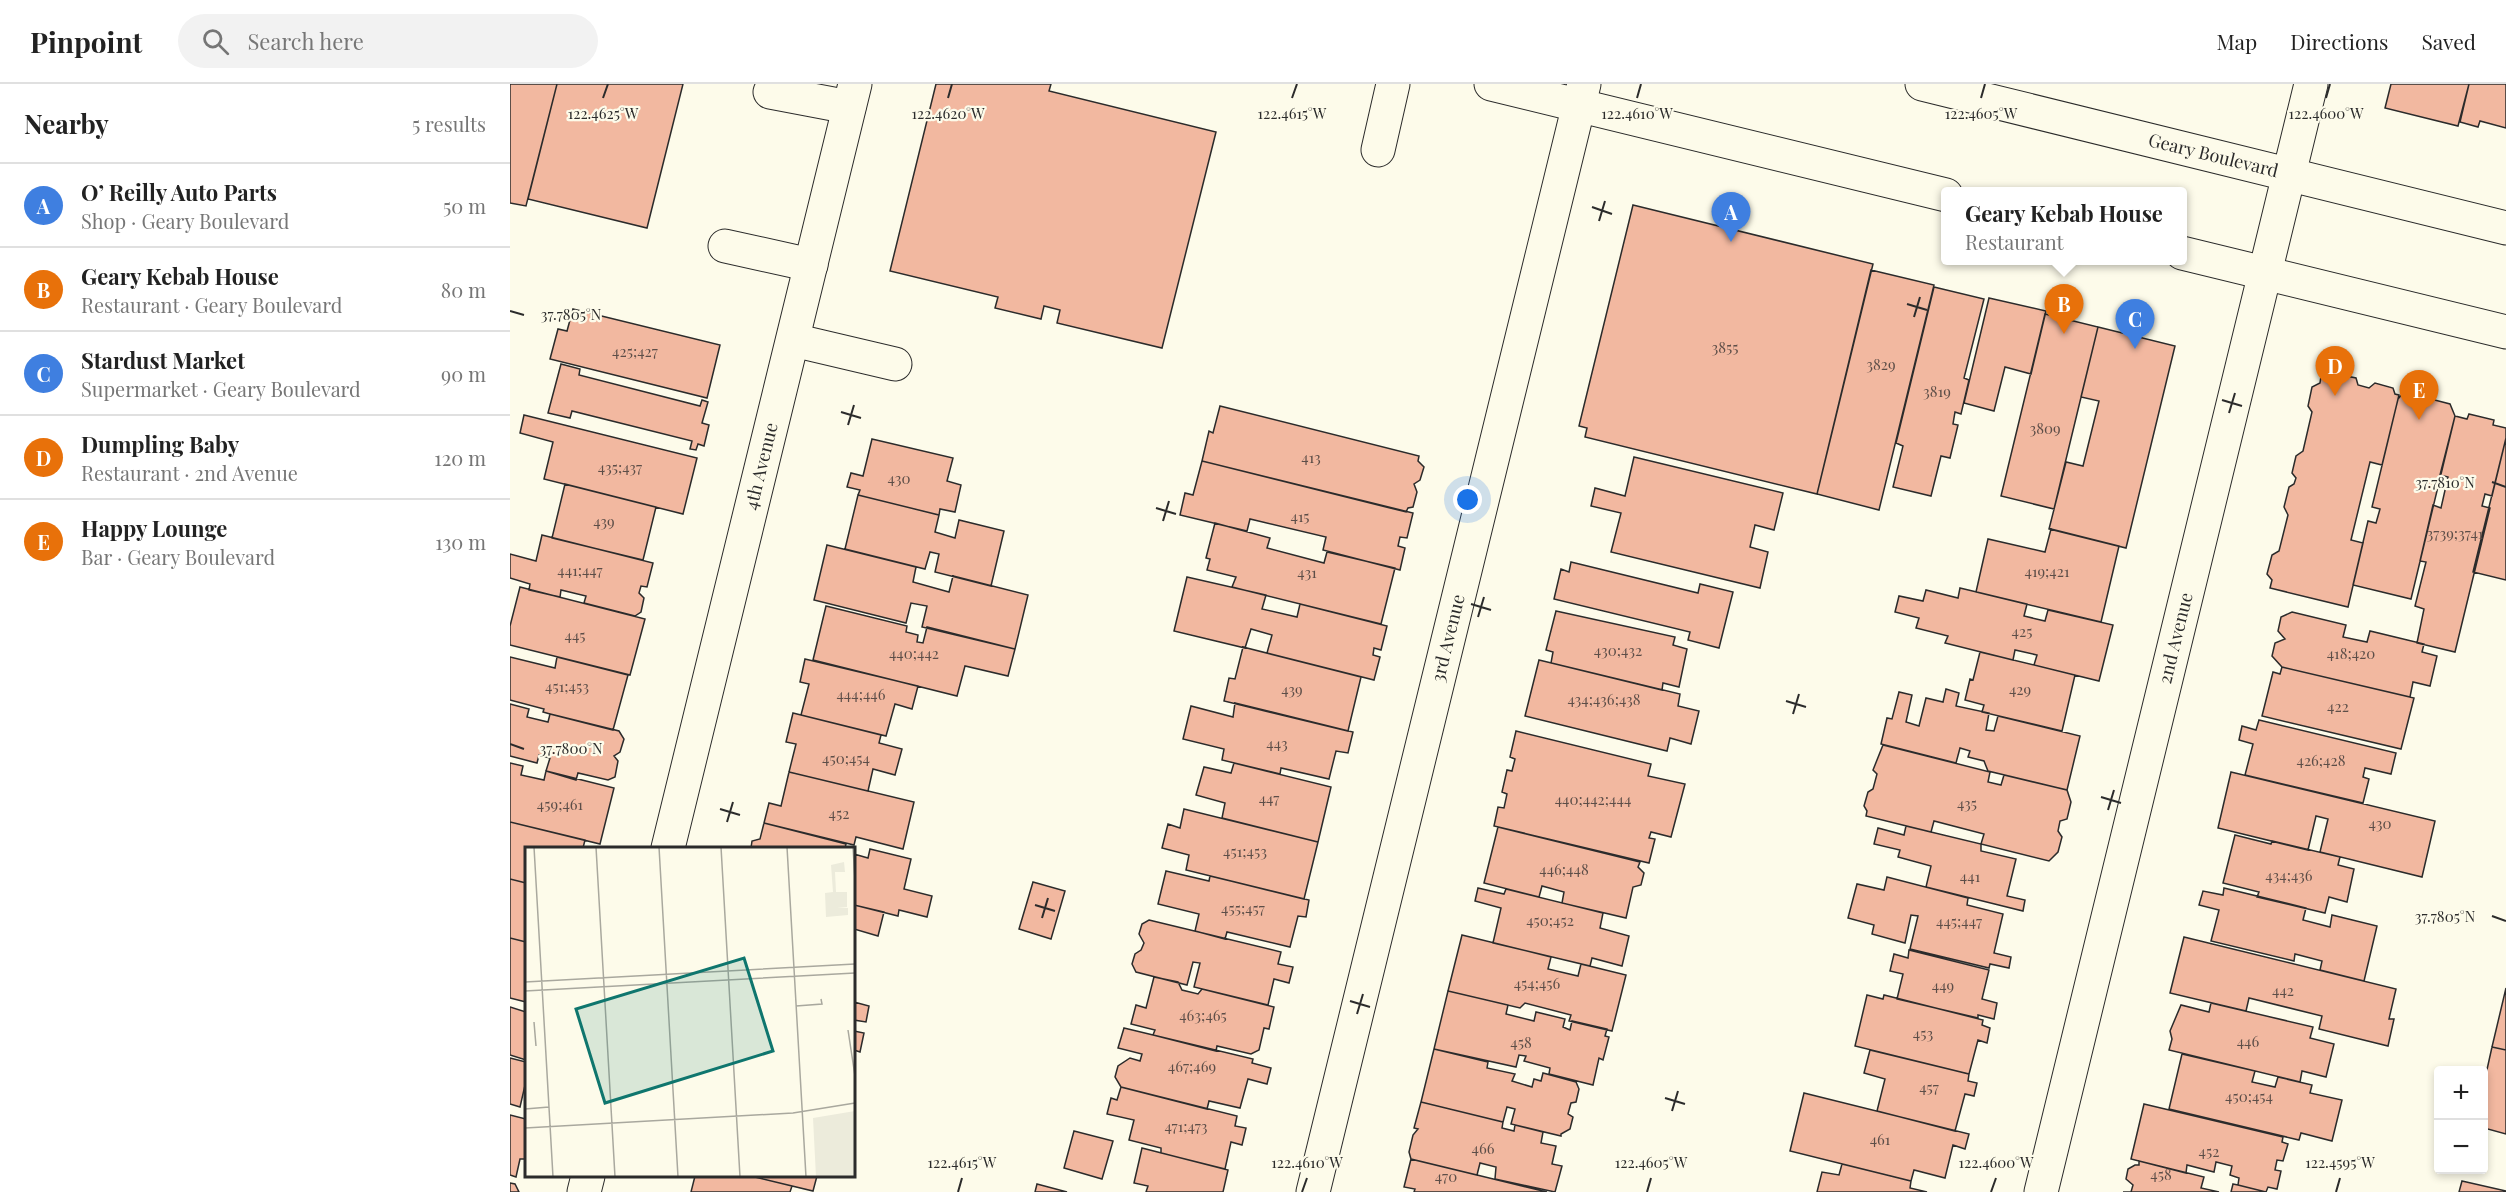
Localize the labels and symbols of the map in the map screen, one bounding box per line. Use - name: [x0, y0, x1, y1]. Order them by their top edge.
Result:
- text: 122.4625°W: [568, 103, 639, 123]
- text: 122.4620°W: [911, 103, 985, 123]
- text: 122.4615°W: [1258, 103, 1327, 123]
- text: 122.4610°W: [1601, 103, 1673, 123]
- text: 122.4605°W: [1945, 103, 2018, 123]
- text: 122.4600°W: [2289, 103, 2364, 123]
- street label: Geary Boulevard: [2146, 127, 2282, 183]
- pin: A: [1712, 192, 1750, 242]
- pin: B: [2044, 284, 2084, 334]
- pin: C: [2116, 300, 2154, 349]
- text: 37.7805°N: [541, 304, 602, 324]
- house number: 3855: [1711, 337, 1739, 357]
- house number: 425;427: [612, 341, 658, 361]
- pin: D: [2316, 346, 2354, 396]
- house number: 3829: [1866, 354, 1896, 374]
- pin: E: [2400, 370, 2438, 420]
- house number: 3819: [1923, 381, 1951, 401]
- house number: 3809: [2029, 418, 2061, 438]
- street label: 4th Avenue: [738, 420, 783, 512]
- house number: 413: [1301, 447, 1321, 467]
- house number: 435;437: [598, 457, 642, 477]
- house number: 430: [888, 468, 910, 488]
- text: 37.7810°N: [2415, 472, 2475, 492]
- your location: [1453, 485, 1482, 514]
- house number: 415: [1290, 506, 1310, 526]
- house number: 439: [593, 511, 615, 531]
- house number: 3739;3741: [2427, 523, 2484, 543]
- house number: 441;447: [557, 560, 603, 580]
- house number: 419;421: [2024, 561, 2070, 581]
- house number: 431: [1297, 562, 1317, 582]
- street label: 2nd Avenue: [2152, 590, 2198, 686]
- street label: 3rd Avenue: [1425, 592, 1470, 684]
- house number: 425: [2012, 621, 2032, 641]
- house number: 445: [564, 625, 586, 645]
- house number: 430;432: [1594, 640, 1642, 660]
- house number: 440;442: [889, 643, 939, 663]
- house number: 418;420: [2327, 643, 2375, 663]
- house number: 451;453: [545, 676, 589, 696]
- house number: 439: [1281, 679, 1303, 699]
- house number: 429: [2009, 679, 2031, 699]
- house number: 444;446: [836, 684, 886, 704]
- house number: 434;436;438: [1567, 689, 1641, 709]
- house number: 422: [2327, 696, 2349, 716]
- house number: 443: [1266, 733, 1288, 753]
- text: 37.7800°N: [539, 738, 603, 758]
- house number: 450;454: [822, 748, 870, 768]
- house number: 426;428: [2296, 750, 2346, 770]
- house number: 447: [1259, 788, 1279, 808]
- house number: 440;442;444: [1555, 789, 1631, 809]
- house number: 435: [1957, 793, 1977, 813]
- house number: 459;461: [537, 794, 584, 814]
- house number: 452: [829, 803, 849, 823]
- house number: 430: [2369, 813, 2391, 833]
- house number: 451;453: [1223, 841, 1267, 861]
- inset map: [525, 847, 855, 1177]
- house number: 446;448: [1539, 859, 1589, 879]
- house number: 434;436: [2265, 865, 2313, 885]
- house number: 441: [1960, 866, 1981, 886]
- house number: 455;457: [1221, 898, 1265, 918]
- text: 37.7805°N: [2415, 906, 2476, 926]
- house number: 450;452: [1526, 910, 1574, 930]
- house number: 445;447: [1936, 911, 1982, 931]
- house number: 454;456: [1514, 973, 1561, 993]
- house number: 449: [1932, 975, 1954, 995]
- house number: 442: [2272, 980, 2294, 1000]
- house number: 463;465: [1179, 1005, 1227, 1025]
- house number: 453: [1913, 1023, 1933, 1043]
- house number: 446: [2237, 1031, 2260, 1051]
- house number: 458: [1510, 1032, 1532, 1052]
- house number: 467;469: [1168, 1056, 1216, 1076]
- house number: 457: [1919, 1077, 1939, 1097]
- house number: 450;454: [2225, 1086, 2273, 1106]
- house number: 471;473: [1164, 1116, 1208, 1136]
- house number: 461: [1870, 1129, 1891, 1149]
- house number: 466: [1472, 1138, 1495, 1158]
- house number: 452: [2199, 1141, 2219, 1161]
- text: 122.4615°W: [928, 1152, 997, 1172]
- text: 122.4610°W: [1271, 1152, 1343, 1172]
- text: 122.4605°W: [1615, 1152, 1688, 1172]
- text: 122.4600°W: [1959, 1152, 2034, 1172]
- text: 122.4595°W: [2305, 1152, 2375, 1172]
- house number: 458: [2150, 1164, 2172, 1184]
- house number: 470: [1435, 1166, 1457, 1186]

